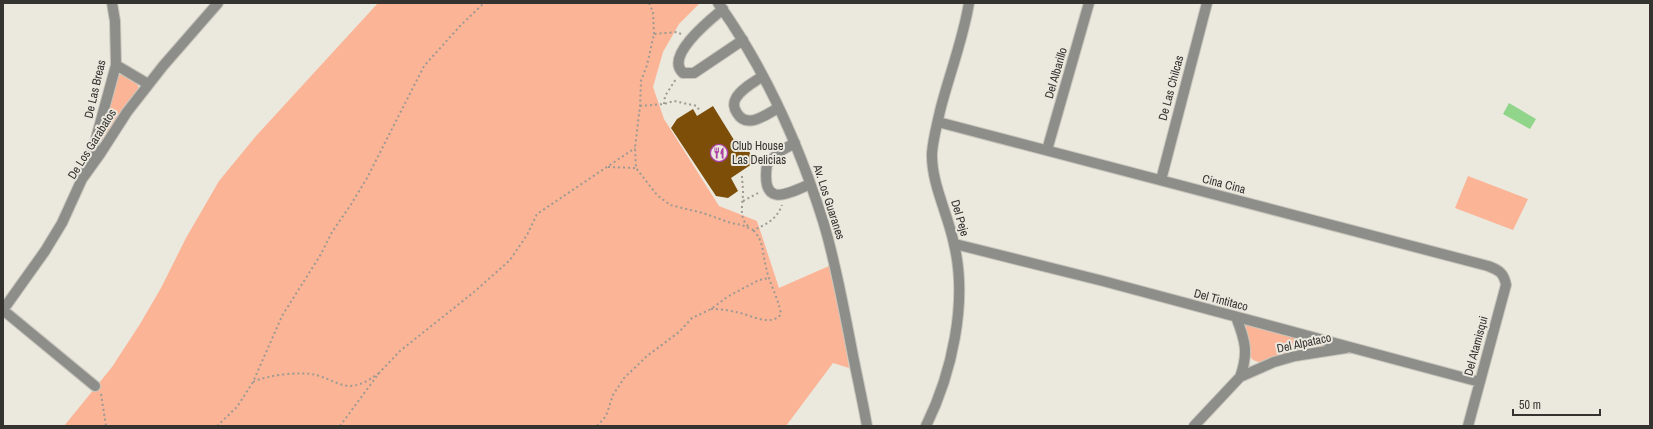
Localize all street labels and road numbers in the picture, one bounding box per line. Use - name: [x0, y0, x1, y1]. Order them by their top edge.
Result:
- street label: Del Albarillo: [1041, 46, 1071, 100]
- street label: De Las Chilcas: [1155, 54, 1187, 122]
- street label: De Las Breas: [80, 58, 110, 120]
- street label: De Los Garabatos: [64, 106, 120, 182]
- street label: Av. Los Guaranes: [809, 162, 849, 242]
- street label: Cina Cina: [1201, 171, 1248, 198]
- street label: Del Peje: [947, 198, 973, 238]
- street label: Del Tintitaco: [1192, 285, 1250, 315]
- street label: Del Atamisqui: [1460, 314, 1492, 378]
- street label: Del Alpataco: [1275, 329, 1333, 357]

